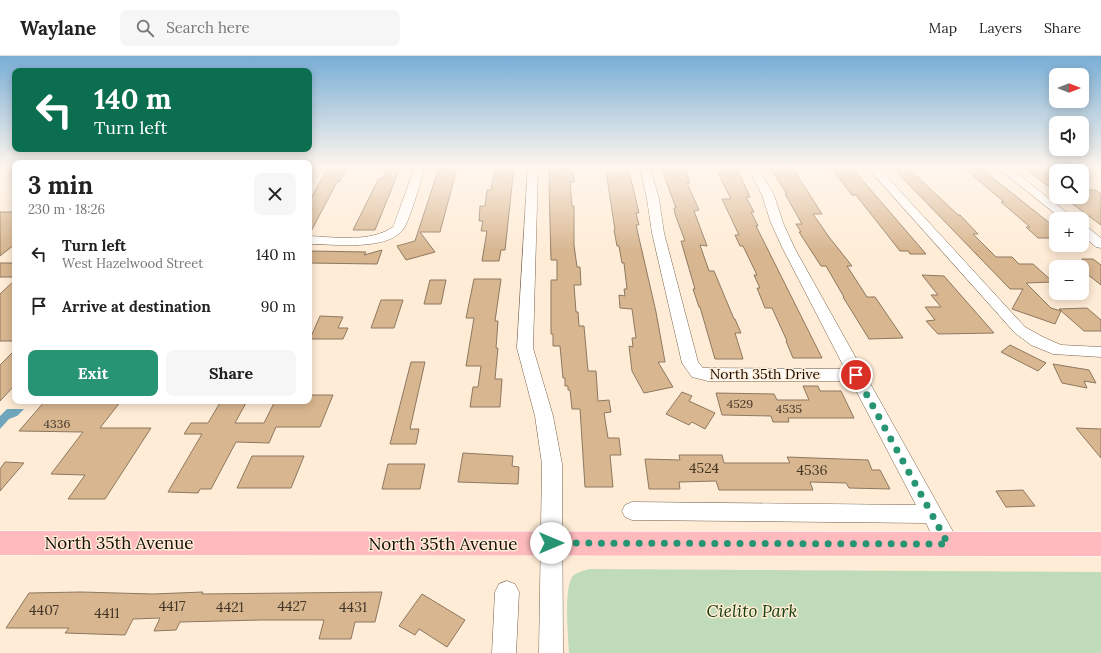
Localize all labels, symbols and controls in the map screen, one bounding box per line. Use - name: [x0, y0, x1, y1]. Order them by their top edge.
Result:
- search box: [120, 10, 400, 46]
- text: Waylane: [20, 16, 96, 40]
- icon: search: [134, 17, 156, 39]
- text: Search here: [166, 18, 250, 37]
- text: Map: [929, 19, 957, 37]
- text: Layers: [979, 19, 1022, 37]
- text: Share: [1044, 19, 1081, 37]
- north arrow: [1049, 68, 1089, 108]
- map controls: [1049, 68, 1089, 300]
- text: 140 m: [94, 81, 172, 117]
- icon: left: [28, 84, 80, 136]
- text: Turn left: [94, 116, 167, 139]
- button: sound: [1049, 116, 1089, 156]
- button: search: [1049, 164, 1089, 204]
- text: 3 min: [28, 170, 93, 201]
- button: close: [254, 173, 296, 215]
- text: 230 m · 18:26: [28, 201, 105, 218]
- button: +: [1049, 212, 1089, 252]
- text: Turn left: [62, 236, 126, 255]
- icon: left: [28, 243, 50, 265]
- text: 140 m: [256, 245, 296, 264]
- text: West Hazelwood Street: [62, 255, 203, 272]
- button: −: [1049, 260, 1089, 300]
- icon: arrive: [28, 295, 50, 317]
- text: Arrive at destination: [62, 297, 211, 316]
- text: 90 m: [261, 297, 296, 316]
- button: Exit: [28, 350, 158, 396]
- button: Share: [166, 350, 296, 396]
- pin: [839, 358, 873, 392]
- icon: arrive: [845, 364, 867, 386]
- street label: North 35th Drive: [710, 365, 821, 383]
- house number: 4529: [727, 396, 753, 411]
- house number: 4535: [776, 401, 802, 416]
- house number: 4336: [44, 416, 70, 431]
- house number: 4524: [689, 459, 719, 477]
- house number: 4536: [796, 461, 828, 479]
- position arrow: [530, 522, 572, 564]
- street label: North 35th Avenue: [44, 532, 194, 554]
- street label: North 35th Avenue: [368, 533, 518, 555]
- house number: 4417: [159, 597, 186, 615]
- house number: 4427: [277, 597, 307, 615]
- house number: 4421: [216, 598, 244, 616]
- house number: 4431: [339, 598, 367, 616]
- park label: Cielito Park: [707, 600, 798, 622]
- house number: 4407: [29, 601, 60, 619]
- house number: 4411: [94, 604, 120, 622]

